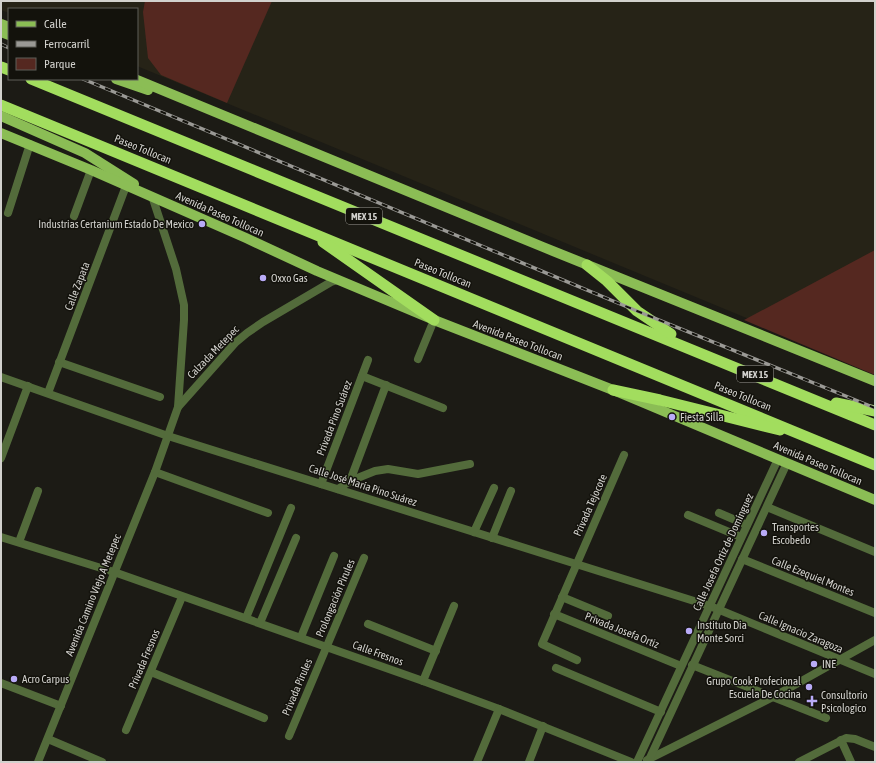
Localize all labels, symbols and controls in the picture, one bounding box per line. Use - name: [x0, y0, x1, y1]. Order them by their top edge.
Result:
- legend: [8, 8, 138, 80]
- text: Calle: [44, 17, 67, 31]
- text: Ferrocarril: [44, 37, 91, 51]
- text: Parque: [44, 57, 76, 71]
- street label: Paseo Tollocan: [113, 132, 173, 166]
- street label: Avenida Paseo Tollocan: [174, 189, 266, 239]
- road number: MEX 15: [346, 208, 382, 224]
- place label: Industrias Certanium Estado De Mexico: [38, 218, 194, 230]
- marker: Industrias Certanium Estado De Mexico: [197, 219, 207, 229]
- street label: Paseo Tollocan: [413, 256, 473, 290]
- street label: Calle Zapata: [62, 260, 92, 312]
- place label: Oxxo Gas: [271, 272, 308, 284]
- marker: Oxxo Gas: [258, 273, 268, 283]
- street label: Avenida Paseo Tollocan: [471, 317, 565, 363]
- street label: Calzada Metepec: [185, 323, 242, 381]
- road number: MEX 15: [737, 366, 773, 382]
- street label: Privada Pino Suárez: [314, 379, 354, 457]
- street label: Paseo Tollocan: [713, 379, 773, 413]
- place label: Fiesta Silla: [680, 411, 724, 423]
- marker: Fiesta Silla: [667, 412, 677, 422]
- street label: Avenida Paseo Tollocan: [772, 439, 864, 487]
- street label: Calle José María Pino Suárez: [307, 462, 419, 508]
- street label: Privada Tejocote: [571, 472, 609, 538]
- street label: Calle Josefa Ortiz de Domínguez: [691, 491, 756, 613]
- place label: Transportes Escobedo: [772, 521, 819, 546]
- marker: Transportes Escobedo: [759, 528, 769, 538]
- street label: Avenida Camino Viejo A Metepec: [63, 531, 123, 658]
- street label: Calle Ezequiel Montes: [770, 554, 856, 598]
- street label: Prolongación Pirules: [313, 557, 357, 639]
- street label: Calle Ignacio Zaragoza: [757, 609, 845, 655]
- street label: Privada Josefa Ortiz: [583, 610, 661, 650]
- place label: Instituto Dia Monte Sorci: [697, 619, 747, 644]
- marker: Instituto Dia Monte Sorci: [684, 626, 694, 636]
- street label: Privada Fresnos: [126, 627, 162, 690]
- street label: Calle Fresnos: [351, 638, 405, 668]
- street label: Privada Pirules: [280, 657, 314, 717]
- place label: INE: [822, 658, 836, 670]
- marker: INE: [809, 659, 819, 669]
- place label: Acro Carpus: [22, 673, 69, 685]
- marker: Acro Carpus: [9, 674, 19, 684]
- place label: Grupo Cook Profecional Escuela De Cocina: [706, 675, 801, 700]
- marker: Grupo Cook Profecional Escuela De Cocina: [804, 682, 814, 692]
- place label: Consultorio Psicologico: [821, 689, 868, 714]
- marker: Consultorio Psicologico: [806, 695, 818, 707]

